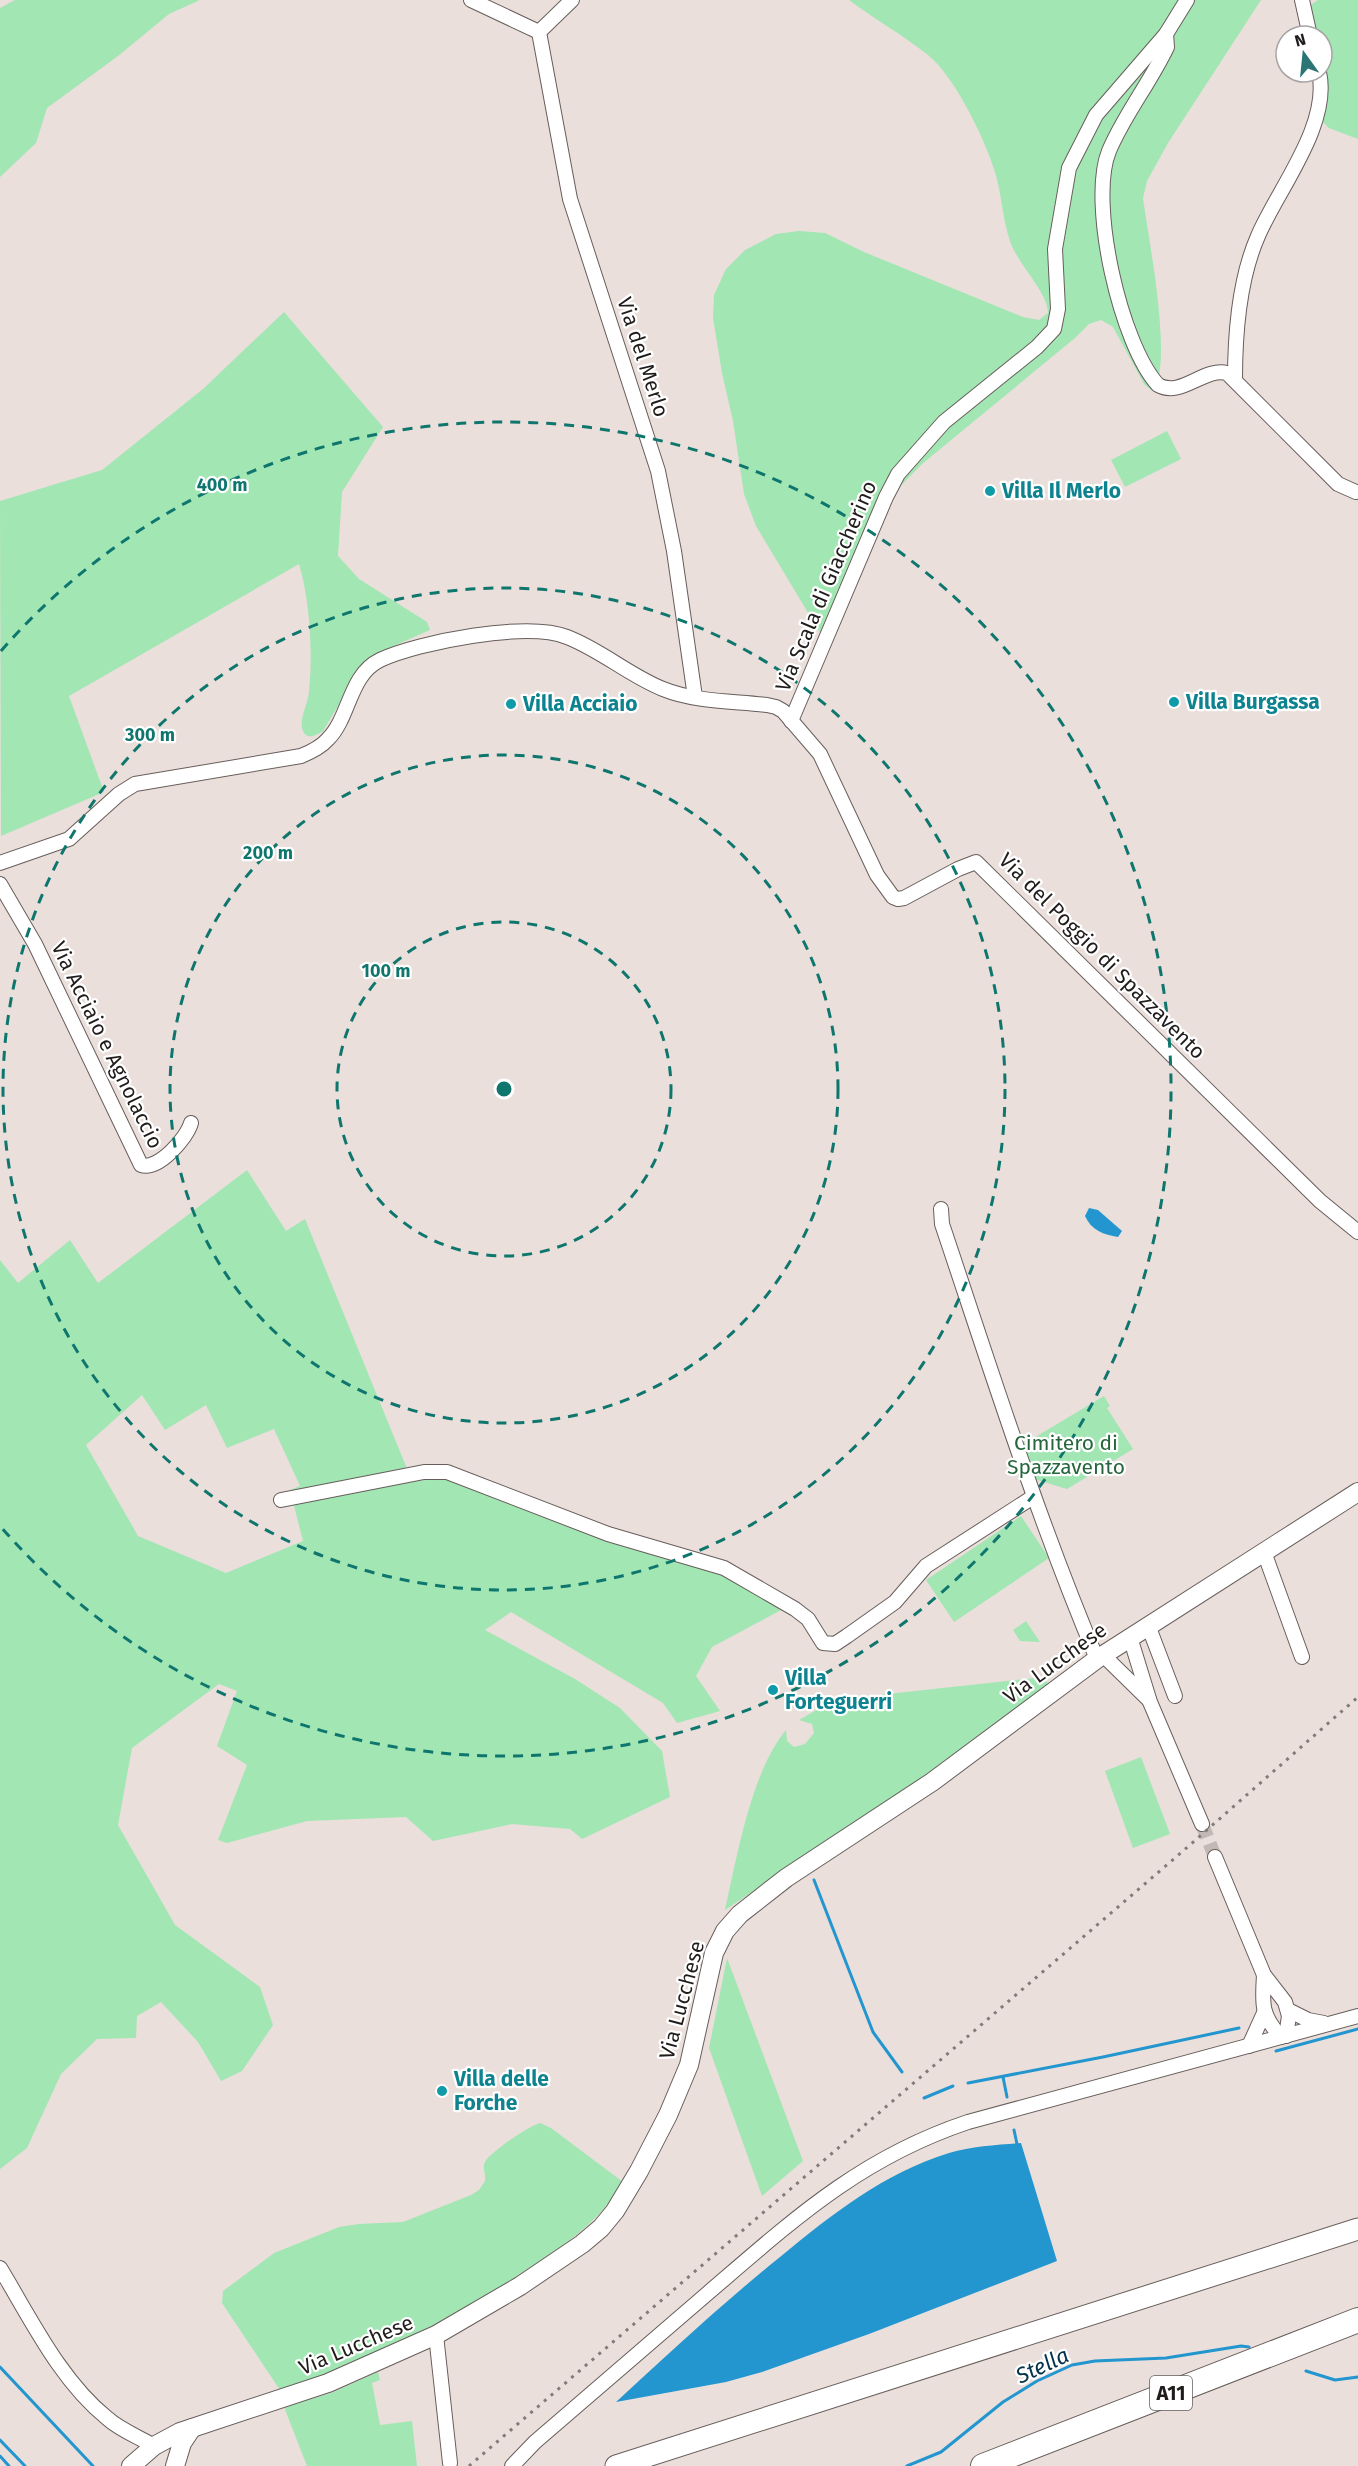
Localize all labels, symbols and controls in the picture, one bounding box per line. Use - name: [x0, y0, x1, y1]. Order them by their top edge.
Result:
- north arrow: [1274, 24, 1334, 84]
- text: N: [1293, 29, 1308, 51]
- street label: Via del Merlo: [611, 294, 675, 420]
- text: 400 m: [197, 474, 247, 496]
- street label: Via Scala di Giaccherino: [770, 477, 882, 695]
- place label: Villa Il Merlo: [1001, 478, 1121, 504]
- marker: Villa Il Merlo: [983, 484, 997, 498]
- place label: Villa Burgassa: [1185, 689, 1320, 715]
- place label: Villa Acciaio: [522, 691, 637, 717]
- marker: Villa Burgassa: [1167, 695, 1181, 709]
- marker: Villa Acciaio: [504, 697, 518, 711]
- text: 300 m: [124, 724, 175, 746]
- text: 200 m: [243, 842, 293, 864]
- street label: Via del Poggio di Spazzavento: [993, 847, 1211, 1065]
- street label: Via Acciaio e Agnolaccio: [46, 937, 168, 1153]
- text: 100 m: [362, 960, 410, 982]
- centre of rings: [494, 1079, 514, 1099]
- park label: Cimitero di Spazzavento: [1007, 1430, 1125, 1480]
- street label: Via Lucchese: [998, 1617, 1112, 1709]
- place label: Villa Forteguerri: [784, 1665, 892, 1715]
- marker: Villa Forteguerri: [766, 1683, 780, 1697]
- street label: Via Lucchese: [654, 1938, 710, 2062]
- place label: Villa delle Forche: [453, 2066, 549, 2116]
- marker: Villa delle Forche: [435, 2084, 449, 2098]
- street label: Via Lucchese: [295, 2309, 417, 2381]
- water label: Stella: [1010, 2341, 1073, 2390]
- road number: A11: [1150, 2376, 1192, 2410]

